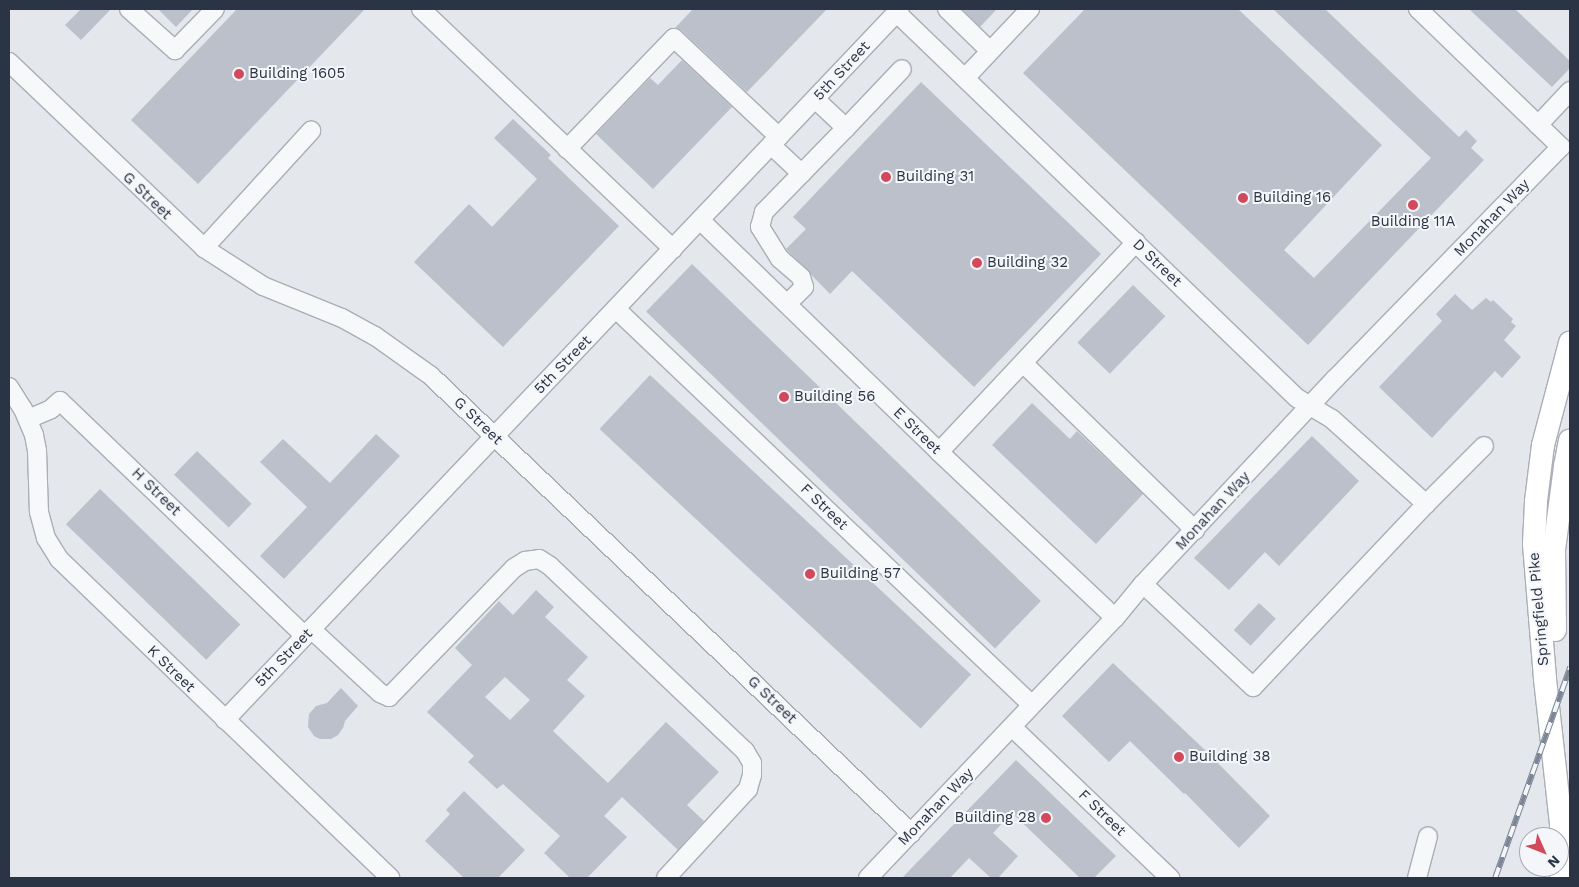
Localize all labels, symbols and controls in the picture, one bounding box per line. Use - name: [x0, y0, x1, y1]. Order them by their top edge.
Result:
- street label: 5th Street: [810, 38, 874, 104]
- place label: Building 1605: [249, 65, 345, 83]
- marker: Building 1605: [233, 68, 245, 80]
- street label: G Street: [119, 168, 175, 224]
- place label: Building 31: [896, 168, 974, 186]
- marker: Building 31: [880, 171, 892, 183]
- street label: Monahan Way: [1450, 175, 1534, 261]
- place label: Building 16: [1253, 189, 1331, 207]
- marker: Building 16: [1237, 192, 1249, 204]
- marker: Building 11A: [1407, 199, 1419, 211]
- place label: Building 11A: [1370, 213, 1456, 231]
- street label: D Street: [1129, 235, 1185, 291]
- place label: Building 32: [987, 254, 1068, 272]
- marker: Building 32: [971, 257, 983, 269]
- street label: 5th Street: [531, 332, 595, 398]
- place label: Building 56: [794, 388, 875, 406]
- marker: Building 56: [778, 391, 790, 403]
- street label: G Street: [450, 393, 506, 449]
- street label: E Street: [889, 404, 945, 458]
- street label: H Street: [128, 464, 184, 520]
- street label: Monahan Way: [1172, 468, 1254, 554]
- street label: F Street: [796, 480, 852, 534]
- street label: Springfield Pike: [1525, 551, 1553, 667]
- place label: Building 57: [820, 565, 901, 583]
- marker: Building 57: [804, 568, 816, 580]
- street label: 5th Street: [252, 625, 316, 691]
- street label: K Street: [143, 642, 199, 696]
- street label: G Street: [744, 672, 800, 728]
- place label: Building 38: [1189, 748, 1270, 766]
- marker: Building 38: [1173, 751, 1185, 763]
- street label: Monahan Way: [894, 764, 978, 850]
- street label: F Street: [1074, 786, 1130, 840]
- place label: Building 28: [955, 809, 1036, 827]
- marker: Building 28: [1040, 812, 1052, 824]
- north arrow: [1519, 827, 1569, 877]
- text: N: [1545, 852, 1563, 871]

